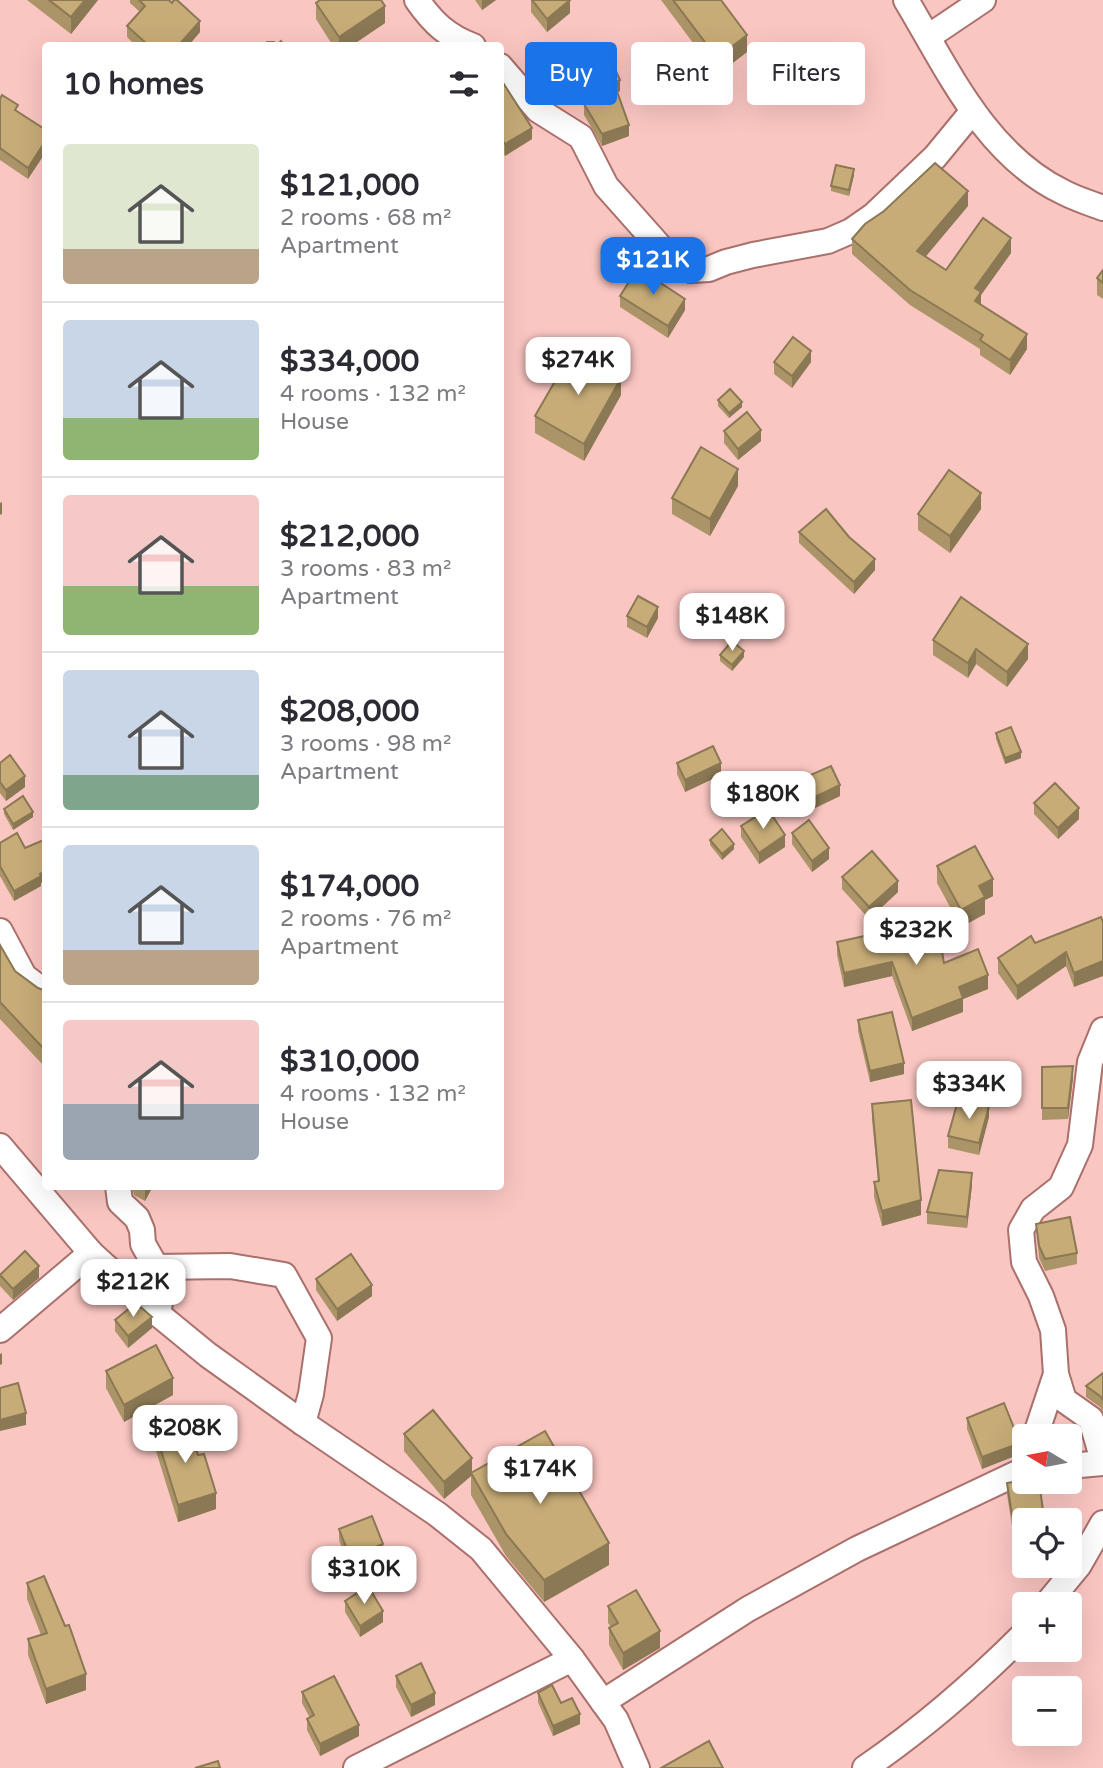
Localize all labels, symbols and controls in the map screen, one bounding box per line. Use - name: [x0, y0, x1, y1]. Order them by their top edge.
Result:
- chip: Buy: [525, 42, 617, 105]
- chip: Rent: [631, 42, 733, 105]
- chip: Filters: [747, 42, 865, 105]
- icon: filters: [445, 65, 483, 103]
- text: 10 homes: [63, 66, 204, 103]
- text: $121,000: [280, 167, 419, 204]
- icon: home: [119, 172, 203, 256]
- text: 2 rooms · 68 m²: [280, 204, 451, 232]
- text: Apartment: [280, 232, 399, 260]
- pin: $121K: [604, 238, 702, 297]
- text: $121K: [617, 246, 689, 274]
- pin: $274K: [529, 338, 627, 397]
- text: $334,000: [280, 343, 419, 380]
- text: $274K: [542, 346, 614, 374]
- icon: home: [119, 348, 203, 432]
- text: 4 rooms · 132 m²: [280, 380, 466, 408]
- text: House: [280, 408, 349, 436]
- text: $212,000: [280, 518, 419, 555]
- icon: home: [119, 523, 203, 607]
- text: 3 rooms · 83 m²: [280, 555, 451, 583]
- text: Apartment: [280, 583, 399, 611]
- pin: $148K: [683, 594, 781, 653]
- text: $148K: [696, 602, 768, 630]
- text: $208,000: [280, 693, 419, 730]
- icon: home: [119, 698, 203, 782]
- text: 3 rooms · 98 m²: [280, 730, 451, 758]
- text: Apartment: [280, 758, 399, 786]
- pin: $180K: [714, 772, 812, 831]
- text: $180K: [727, 780, 799, 808]
- text: $174,000: [280, 868, 419, 905]
- icon: home: [119, 873, 203, 957]
- text: 2 rooms · 76 m²: [280, 905, 451, 933]
- pin: $232K: [867, 908, 965, 967]
- text: $232K: [880, 916, 952, 944]
- text: Apartment: [280, 933, 399, 961]
- text: $310,000: [280, 1043, 419, 1080]
- icon: home: [119, 1048, 203, 1132]
- pin: $334K: [920, 1062, 1018, 1121]
- text: $334K: [933, 1070, 1005, 1098]
- text: 4 rooms · 132 m²: [280, 1080, 466, 1108]
- text: House: [280, 1108, 349, 1136]
- pin: $212K: [84, 1260, 182, 1319]
- text: $212K: [97, 1268, 169, 1296]
- pin: $208K: [136, 1406, 234, 1465]
- text: $208K: [149, 1414, 221, 1442]
- north arrow: [1012, 1424, 1082, 1494]
- map controls: [1012, 1424, 1082, 1746]
- pin: $174K: [491, 1446, 589, 1506]
- text: $174K: [504, 1455, 576, 1483]
- button: locate: [1012, 1508, 1082, 1578]
- pin: $310K: [315, 1546, 413, 1606]
- text: $310K: [328, 1555, 400, 1583]
- button: +: [1012, 1592, 1082, 1662]
- button: −: [1012, 1676, 1082, 1746]

